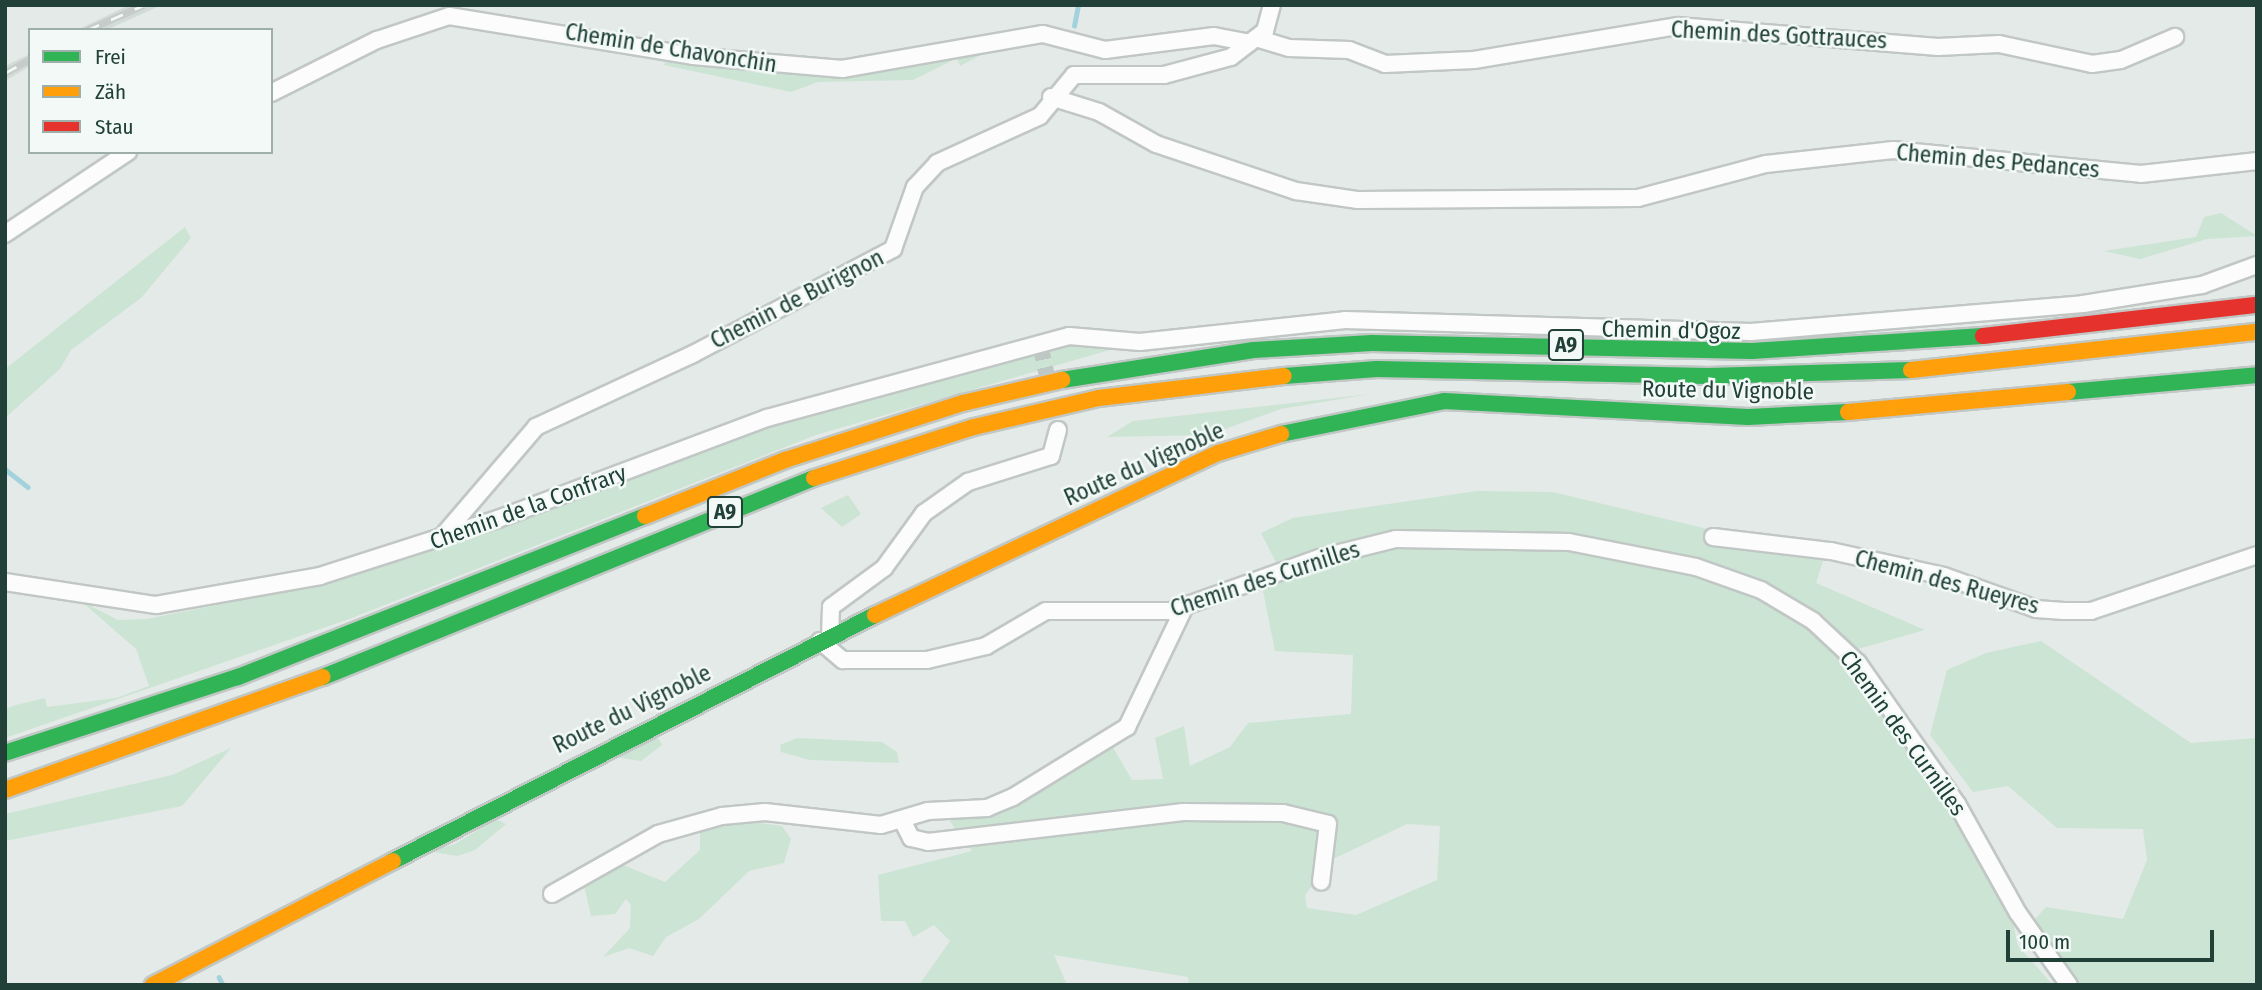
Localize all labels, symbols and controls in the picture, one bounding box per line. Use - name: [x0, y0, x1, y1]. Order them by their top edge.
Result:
- street label: Chemin des Gottrauces: [1670, 16, 1888, 54]
- street label: Chemin de Chavonchin: [563, 18, 779, 78]
- legend: [28, 28, 273, 154]
- text: Frei: [95, 44, 126, 70]
- text: Zäh: [95, 79, 126, 105]
- text: Stau: [95, 114, 133, 140]
- street label: Chemin des Pedances: [1895, 138, 2101, 184]
- street label: Chemin de Burignon: [706, 243, 888, 355]
- street label: Chemin d'Ogoz: [1601, 315, 1741, 345]
- road number: A9: [1547, 328, 1585, 362]
- street label: Route du Vignoble: [1642, 375, 1814, 405]
- street label: Route du Vignoble: [1060, 416, 1228, 512]
- street label: Chemin de la Confrary: [426, 459, 630, 555]
- road number: A9: [706, 494, 744, 530]
- street label: Chemin des Curnilles: [1167, 535, 1363, 623]
- street label: Chemin des Rueyres: [1852, 544, 2042, 620]
- street label: Chemin des Curnilles: [1834, 645, 1972, 821]
- street label: Route du Vignoble: [549, 659, 715, 759]
- scale bar: [2010, 916, 2218, 960]
- text: 100 m: [2019, 929, 2070, 955]

